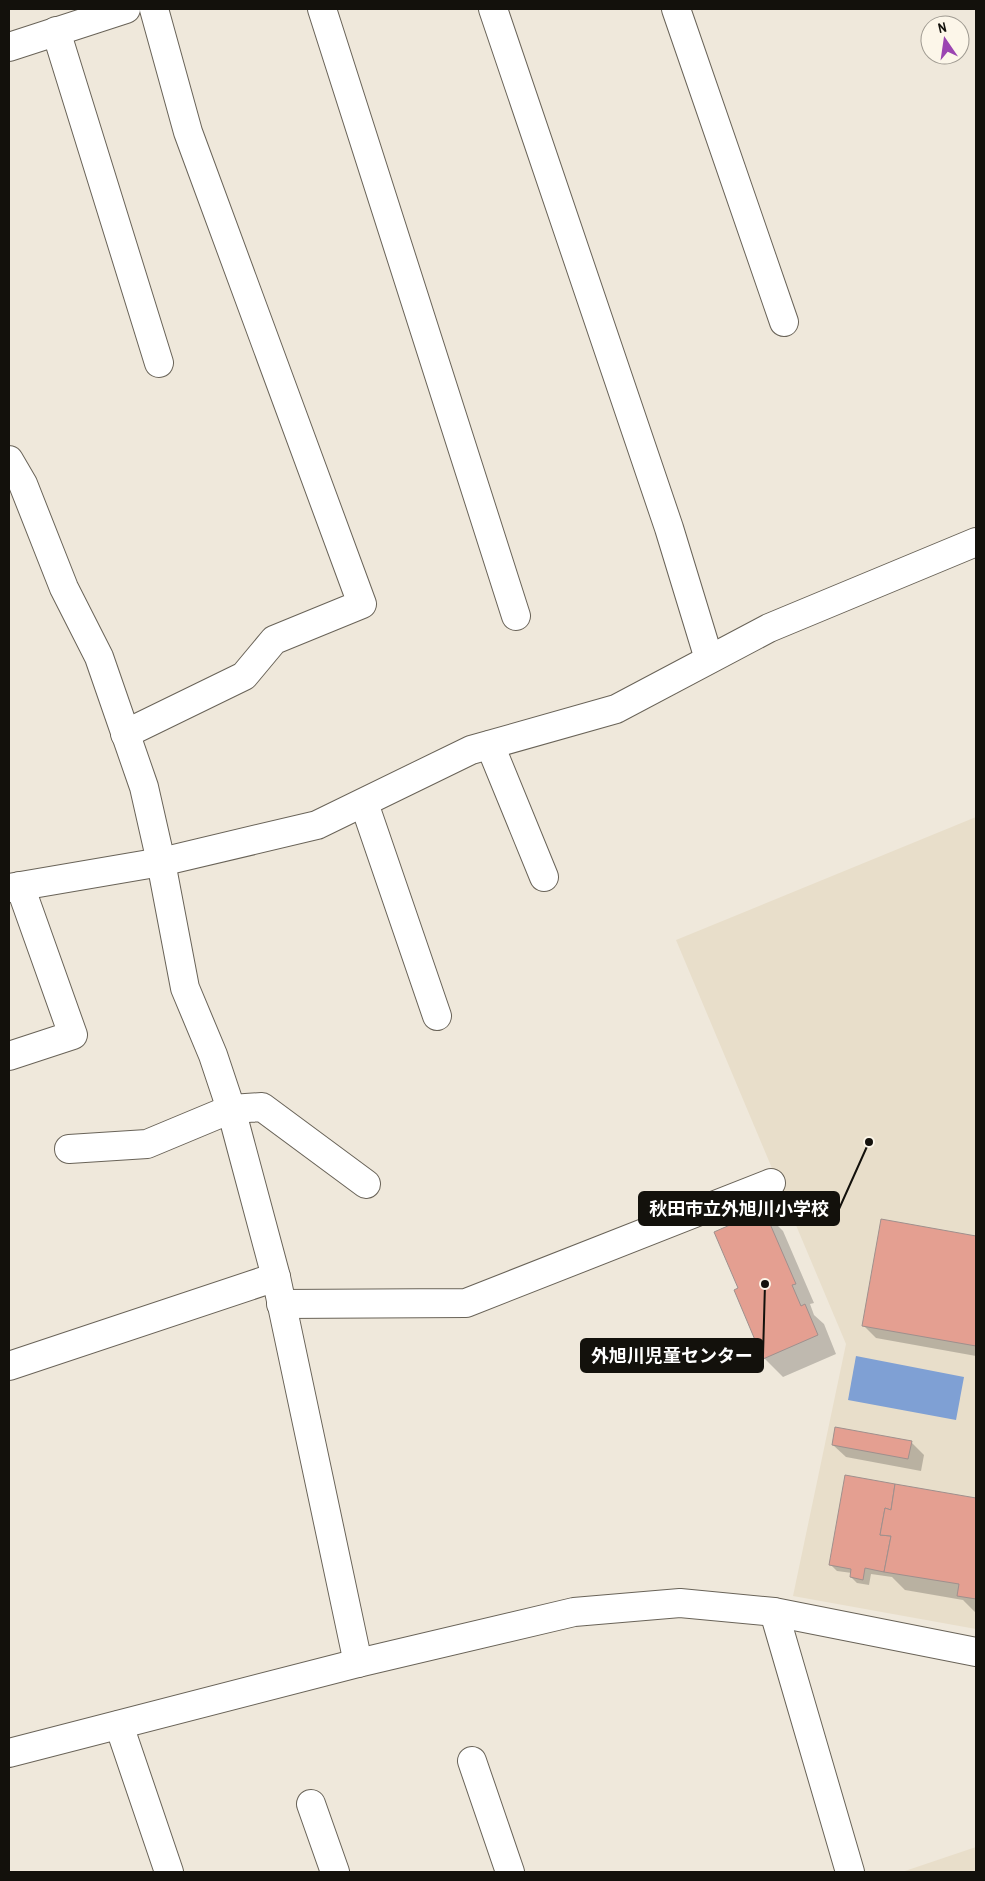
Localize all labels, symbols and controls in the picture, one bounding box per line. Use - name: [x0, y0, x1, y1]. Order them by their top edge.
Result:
- north arrow: [920, 15, 970, 65]
- text: N: [936, 18, 948, 37]
- callout: 秋田市立外旭川小学校: [639, 1192, 839, 1225]
- text: 秋田市立外旭川小学校: [649, 1196, 829, 1221]
- callout: 外旭川児童センター: [581, 1339, 763, 1372]
- text: 外旭川児童センター: [591, 1343, 753, 1368]

